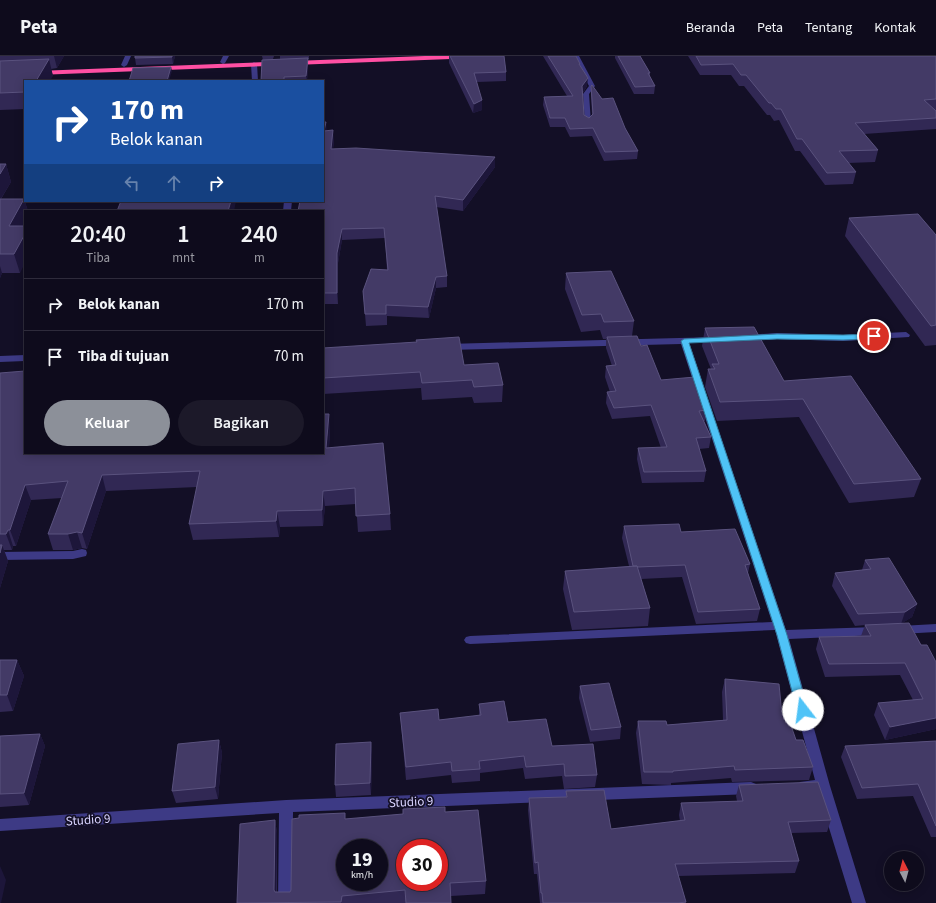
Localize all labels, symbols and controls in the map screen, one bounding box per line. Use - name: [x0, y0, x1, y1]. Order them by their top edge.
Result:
- text: Peta: [20, 14, 57, 41]
- text: Beranda: [686, 18, 735, 38]
- text: Peta: [757, 18, 783, 38]
- text: Tentang: [805, 18, 852, 38]
- text: Kontak: [874, 18, 916, 38]
- text: 170 m: [110, 90, 184, 130]
- icon: right: [44, 96, 96, 148]
- text: Belok kanan: [110, 127, 203, 152]
- icon: left: [121, 172, 143, 194]
- icon: ahead: [163, 172, 185, 194]
- icon: right: [205, 172, 227, 194]
- text: 20:40: [70, 217, 126, 252]
- text: 1: [177, 217, 190, 252]
- text: 240: [241, 217, 278, 252]
- text: Tiba: [86, 249, 110, 267]
- text: mnt: [172, 249, 195, 267]
- text: m: [254, 249, 265, 267]
- icon: right: [44, 294, 66, 316]
- text: Belok kanan: [78, 294, 160, 315]
- text: 170 m: [266, 294, 304, 315]
- pin: [857, 319, 891, 353]
- icon: arrive: [863, 325, 885, 347]
- icon: arrive: [44, 346, 66, 368]
- text: Tiba di tujuan: [78, 346, 169, 367]
- text: 70 m: [274, 346, 304, 367]
- button: Keluar: [44, 400, 170, 446]
- button: Bagikan: [178, 400, 304, 446]
- position arrow: [782, 689, 824, 731]
- street label: Studio 9: [388, 792, 434, 812]
- street label: Studio 9: [65, 809, 111, 831]
- speed limit sign: 30: [396, 839, 448, 891]
- text: 19: [351, 846, 373, 874]
- north arrow: [884, 851, 924, 891]
- map controls: [884, 851, 924, 891]
- text: km/h: [351, 868, 373, 882]

